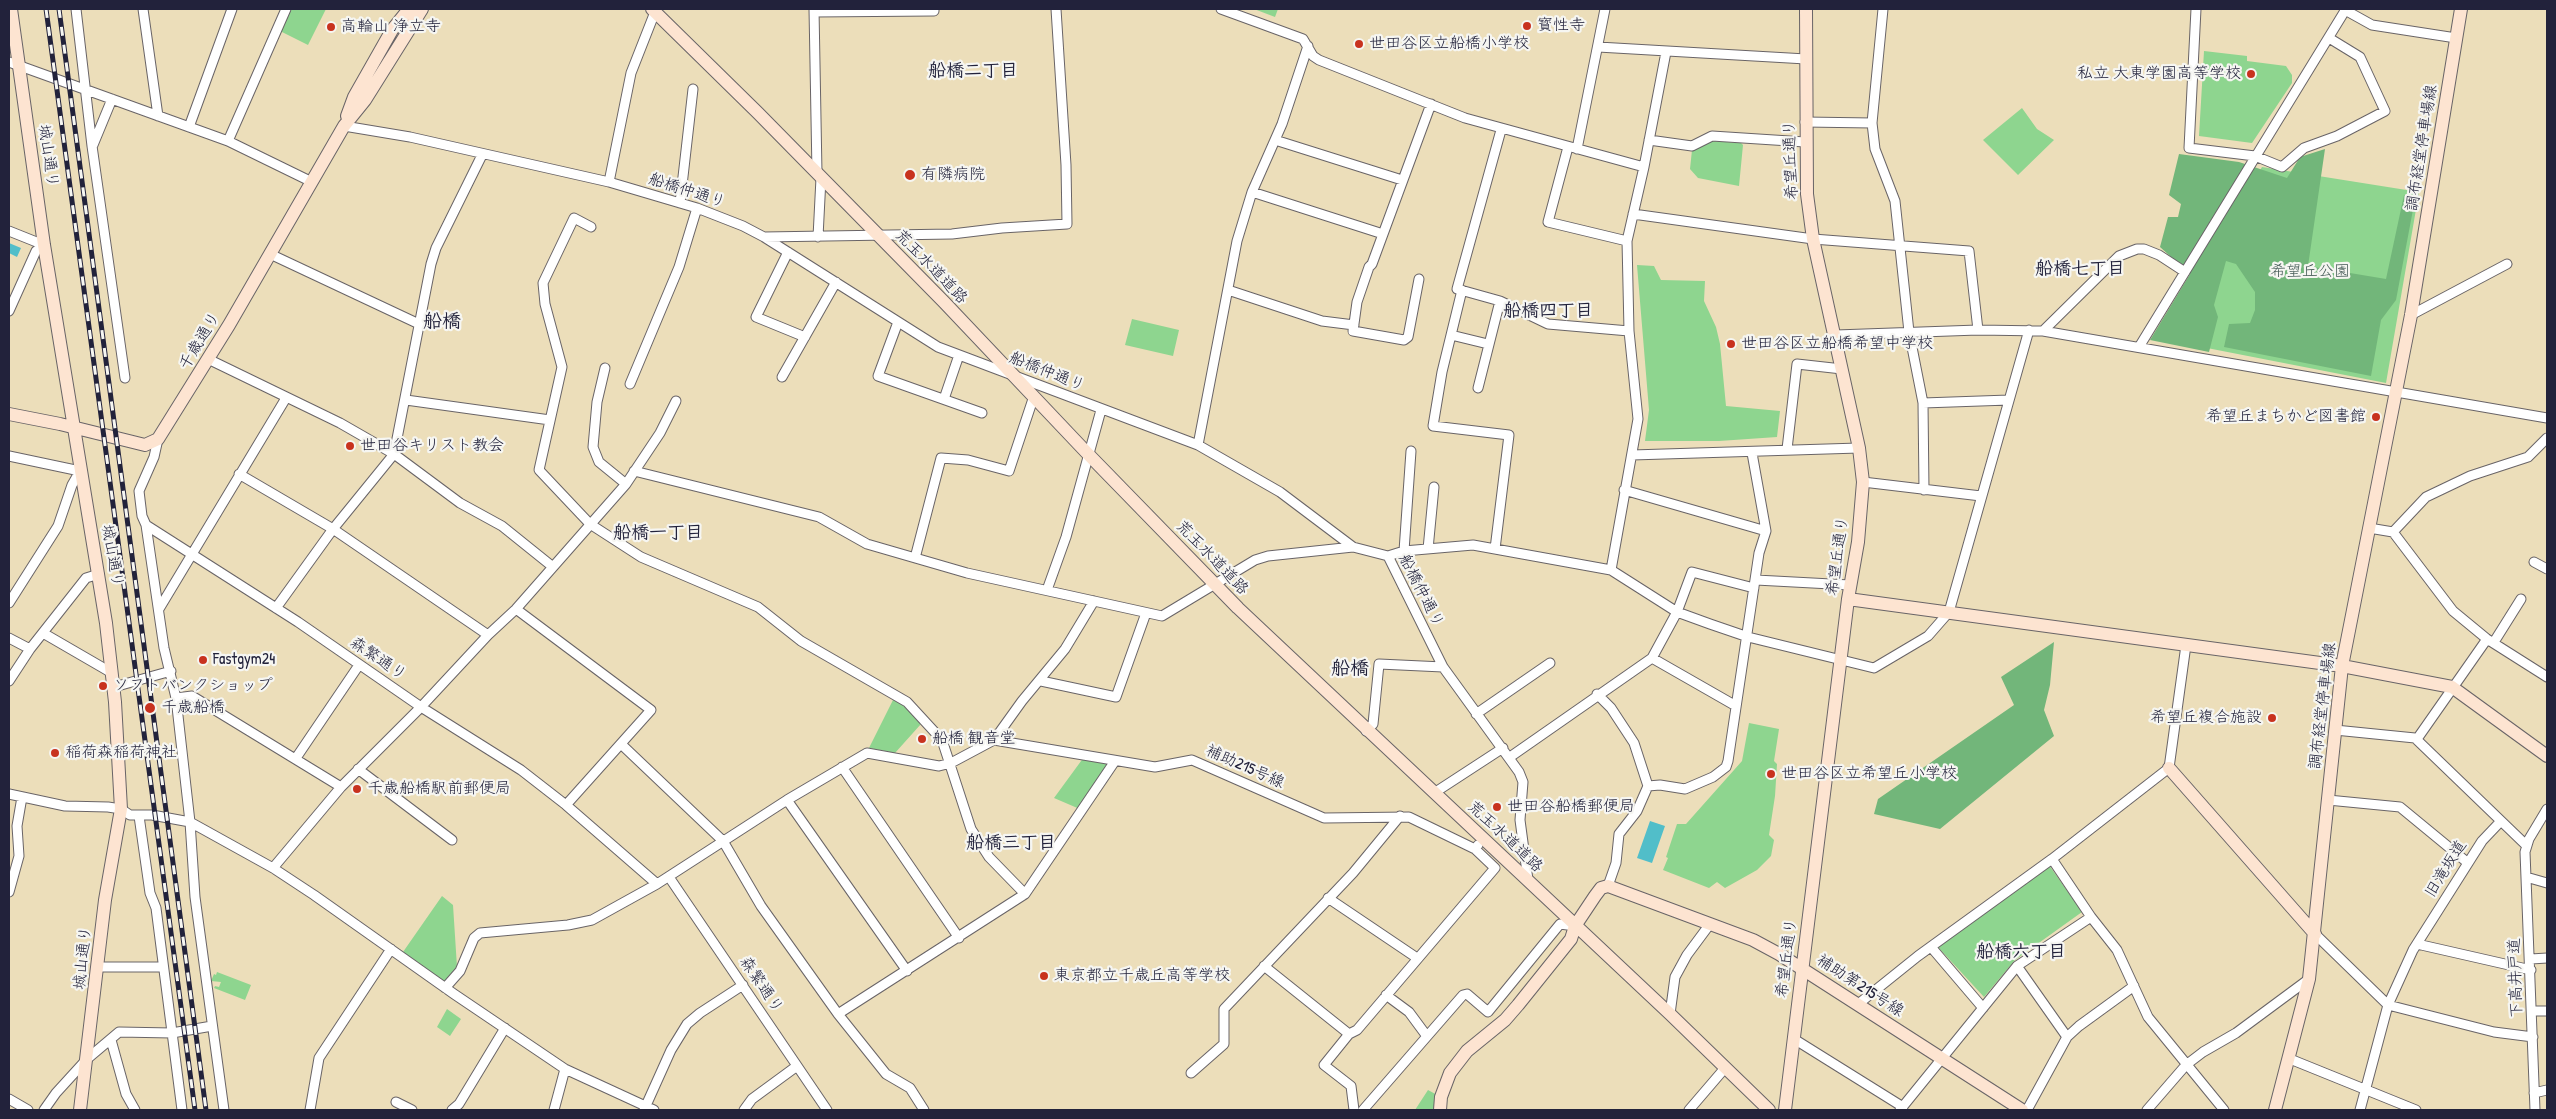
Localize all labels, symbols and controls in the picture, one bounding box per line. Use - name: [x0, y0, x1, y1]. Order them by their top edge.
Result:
- place label: 寳性寺: [1537, 16, 1585, 36]
- place label: 高輪山 浄立寺: [341, 17, 441, 37]
- marker: 寳性寺: [1521, 20, 1533, 32]
- marker: 高輪山 浄立寺: [325, 21, 337, 33]
- place label: 世田谷区立船橋小学校: [1369, 34, 1529, 54]
- marker: 世田谷区立船橋小学校: [1353, 38, 1365, 50]
- district label: 船橋二丁目: [928, 60, 1018, 82]
- place label: 私立 大東学園高等学校: [2077, 64, 2241, 84]
- marker: 私立 大東学園高等学校: [2245, 68, 2257, 80]
- street label: 調布経堂停車場線: [2403, 83, 2441, 213]
- street label: 希望丘通り: [1780, 120, 1802, 200]
- street label: 城山通り: [34, 123, 62, 189]
- place label: 有隣病院: [921, 165, 985, 185]
- marker: 有隣病院: [903, 168, 917, 182]
- street label: 船橋仲通り: [646, 170, 728, 212]
- street label: 荒玉水道道路: [891, 226, 971, 308]
- district label: 船橋七丁目: [2035, 258, 2125, 280]
- park label: 希望丘公園: [2270, 262, 2350, 282]
- district label: 船橋四丁目: [1503, 300, 1593, 322]
- street label: 千歳通り: [175, 309, 225, 373]
- district label: 船橋: [423, 311, 461, 333]
- place label: 世田谷区立船橋希望中学校: [1741, 334, 1933, 354]
- marker: 世田谷区立船橋希望中学校: [1725, 338, 1737, 350]
- street label: 船橋仲通り: [1006, 348, 1088, 396]
- place label: 希望丘まちかど図書館: [2206, 407, 2366, 427]
- marker: 希望丘まちかど図書館: [2370, 411, 2382, 423]
- place label: 世田谷キリスト教会: [360, 436, 504, 456]
- marker: 世田谷キリスト教会: [344, 440, 356, 452]
- street label: 希望丘通り: [1823, 515, 1853, 597]
- street label: 荒玉水道道路: [1172, 517, 1252, 599]
- district label: 船橋一丁目: [613, 522, 703, 544]
- street label: 城山通り: [97, 523, 127, 589]
- street label: 船橋仲通り: [1394, 551, 1448, 631]
- street label: 森繁通り: [346, 633, 410, 685]
- street label: 調布経堂停車場線: [2306, 641, 2340, 771]
- place label: Fastgym24: [213, 650, 275, 670]
- marker: Fastgym24: [197, 654, 209, 666]
- district label: 船橋: [1331, 658, 1369, 680]
- place label: ソフトバンクショップ: [113, 676, 273, 696]
- marker: ソフトバンクショップ: [97, 680, 109, 692]
- place label: 千歳船橋: [161, 698, 225, 718]
- marker: 千歳船橋: [143, 701, 157, 715]
- place label: 希望丘複合施設: [2150, 708, 2262, 728]
- marker: 希望丘複合施設: [2266, 712, 2278, 724]
- place label: 船橋 観音堂: [932, 729, 1016, 749]
- marker: 船橋 観音堂: [916, 733, 928, 745]
- street label: 補助215号線: [1203, 741, 1287, 793]
- place label: 稲荷森稲荷神社: [65, 743, 177, 763]
- marker: 稲荷森稲荷神社: [49, 747, 61, 759]
- place label: 世田谷区立希望丘小学校: [1781, 764, 1957, 784]
- marker: 世田谷区立希望丘小学校: [1765, 768, 1777, 780]
- place label: 千歳船橋駅前郵便局: [367, 779, 511, 799]
- marker: 千歳船橋駅前郵便局: [351, 783, 363, 795]
- street label: 荒玉水道道路: [1463, 797, 1547, 877]
- place label: 世田谷船橋郵便局: [1507, 797, 1635, 817]
- marker: 世田谷船橋郵便局: [1491, 801, 1503, 813]
- district label: 船橋三丁目: [966, 832, 1056, 854]
- street label: 旧滝坂道: [2421, 837, 2471, 901]
- street label: 希望丘通り: [1773, 917, 1801, 999]
- street label: 城山通り: [70, 925, 96, 991]
- street label: 下高井戸道: [2505, 938, 2527, 1018]
- district label: 船橋六丁目: [1976, 941, 2066, 963]
- street label: 補助第215号線: [1813, 951, 1907, 1021]
- street label: 森繁通り: [735, 953, 787, 1017]
- place label: 東京都立千歳丘高等学校: [1054, 966, 1230, 986]
- marker: 東京都立千歳丘高等学校: [1038, 970, 1050, 982]

